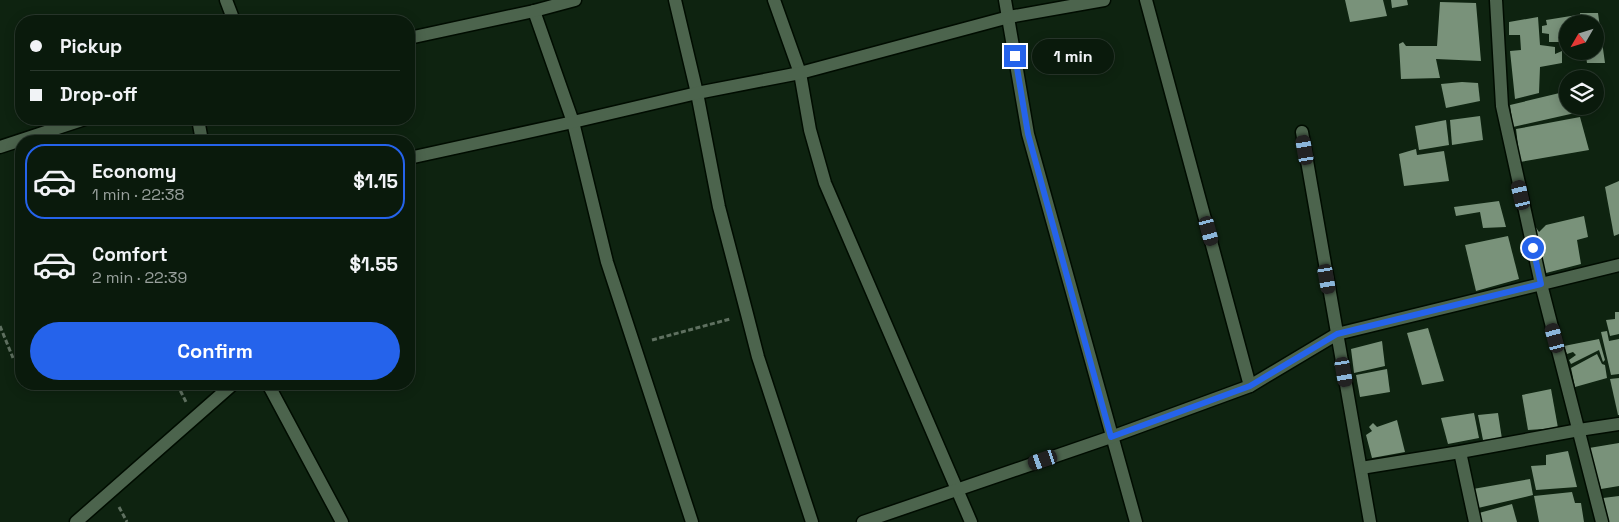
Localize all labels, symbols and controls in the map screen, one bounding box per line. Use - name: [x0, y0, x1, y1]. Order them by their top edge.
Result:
- north arrow: [1559, 15, 1604, 60]
- map controls: [1559, 15, 1604, 115]
- text: Pickup: [60, 34, 122, 59]
- callout: 1 min: [1032, 38, 1115, 74]
- route end: [1004, 45, 1026, 67]
- text: 1 min: [1053, 46, 1093, 67]
- button: layers: [1559, 70, 1604, 115]
- text: Drop-off: [60, 82, 138, 107]
- car: [1295, 134, 1314, 166]
- icon: car: [32, 159, 77, 204]
- text: Economy: [92, 159, 176, 184]
- text: $1.15: [353, 169, 398, 194]
- car: [1510, 179, 1531, 211]
- text: 1 min · 22:38: [92, 184, 184, 205]
- car: [1197, 215, 1220, 247]
- route start: [1522, 237, 1544, 259]
- icon: car: [32, 242, 77, 287]
- text: Comfort: [92, 242, 168, 267]
- text: $1.55: [349, 252, 398, 277]
- car: [1317, 263, 1336, 295]
- text: 2 min · 22:39: [92, 267, 187, 288]
- button: Confirm: [30, 322, 400, 380]
- car: [1543, 322, 1566, 354]
- car: [1334, 356, 1353, 388]
- car: [1026, 448, 1059, 472]

